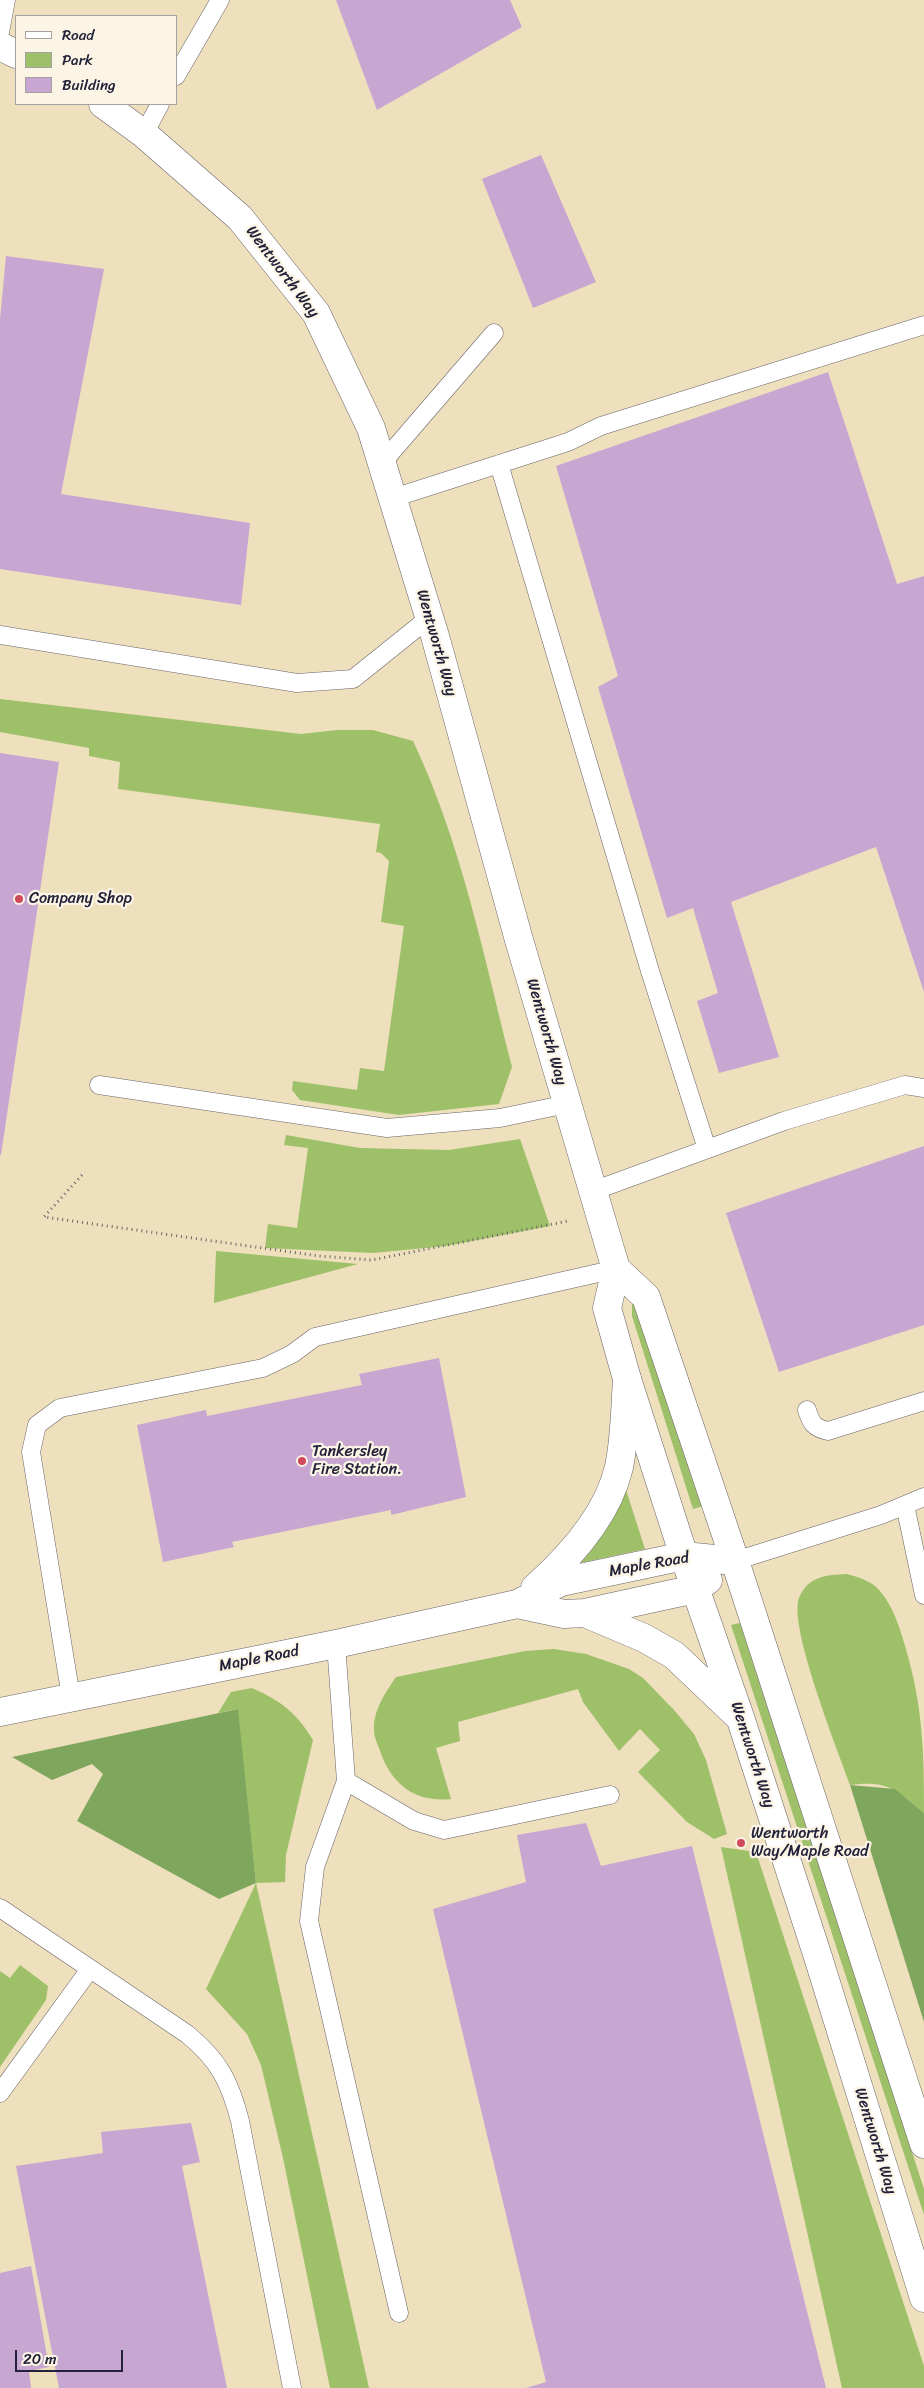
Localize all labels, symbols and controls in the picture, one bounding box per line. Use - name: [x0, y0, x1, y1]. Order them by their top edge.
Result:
- legend: [15, 15, 178, 105]
- text: Road: [62, 22, 94, 48]
- text: Park: [62, 47, 93, 73]
- text: Building: [62, 72, 116, 98]
- street label: Wentworth Way: [241, 222, 323, 322]
- street label: Wentworth Way: [412, 587, 460, 699]
- place label: Company Shop: [29, 889, 132, 909]
- marker: Company Shop: [13, 893, 25, 905]
- street label: Wentworth Way: [522, 976, 570, 1088]
- place label: Tankersley Fire Station.: [312, 1442, 402, 1480]
- marker: Tankersley Fire Station.: [296, 1455, 308, 1467]
- street label: Maple Road: [608, 1549, 690, 1581]
- street label: Maple Road: [218, 1642, 300, 1676]
- street label: Wentworth Way: [726, 1700, 778, 1810]
- place label: Wentworth Way/Maple Road: [751, 1824, 868, 1862]
- marker: Wentworth Way/Maple Road: [735, 1837, 747, 1849]
- street label: Wentworth Way: [850, 2086, 900, 2196]
- scale bar: [18, 2340, 125, 2372]
- text: 20 m: [23, 2346, 57, 2372]

